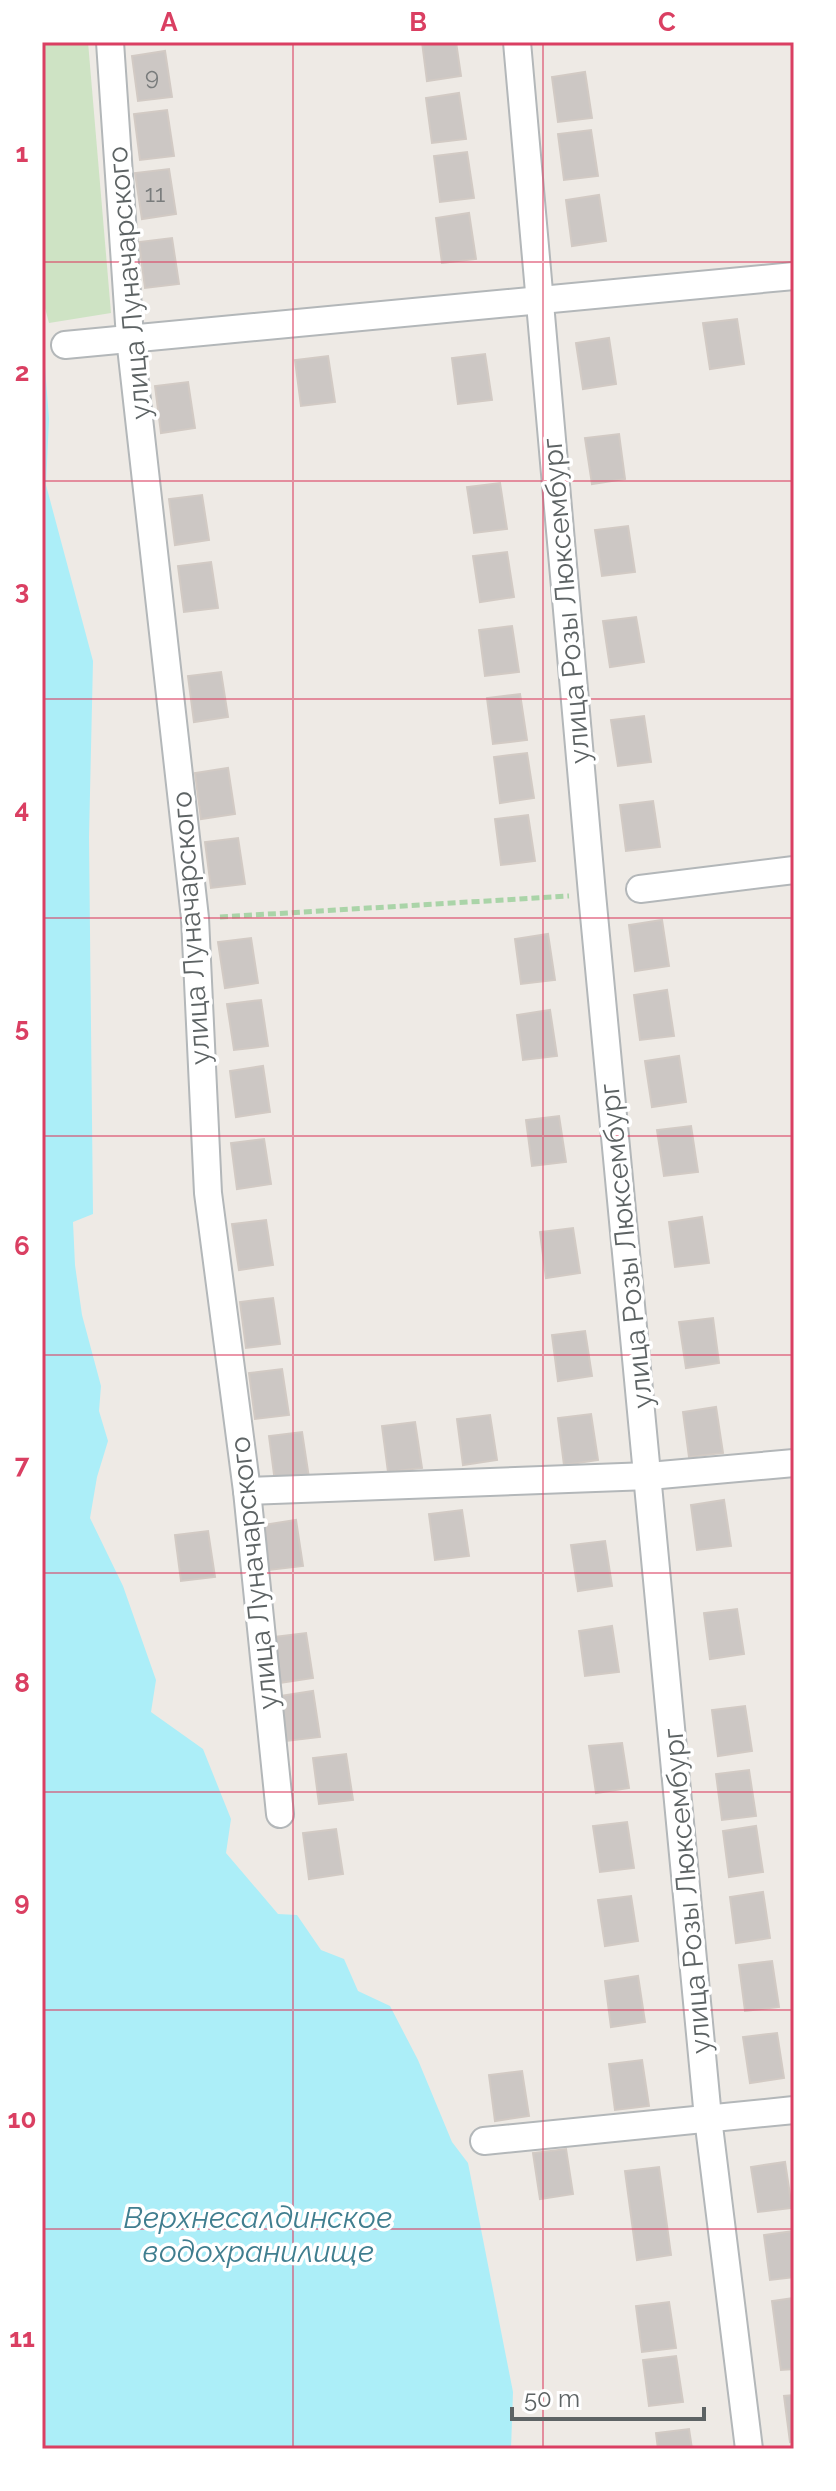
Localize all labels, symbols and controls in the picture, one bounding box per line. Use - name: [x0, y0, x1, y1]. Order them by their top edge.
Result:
- text: A: [160, 7, 178, 37]
- text: B: [409, 7, 427, 37]
- text: C: [658, 7, 676, 37]
- house number: 9: [145, 62, 159, 91]
- text: 1: [16, 138, 29, 168]
- street label: улица Луначарского: [101, 145, 157, 421]
- house number: 11: [145, 179, 165, 208]
- text: 2: [15, 357, 29, 387]
- street label: улица Розы Люксембург: [535, 437, 597, 765]
- text: 3: [15, 575, 29, 605]
- street label: улица Луначарского: [165, 790, 217, 1066]
- text: 4: [15, 794, 29, 824]
- text: 5: [15, 1012, 29, 1042]
- street label: улица Розы Люксембург: [593, 1082, 659, 1410]
- text: 6: [14, 1231, 30, 1261]
- street label: улица Луначарского: [223, 1435, 285, 1711]
- text: 7: [15, 1449, 30, 1479]
- text: 8: [14, 1668, 30, 1698]
- street label: улица Розы Люксембург: [656, 1727, 718, 2055]
- text: 9: [14, 1886, 30, 1916]
- text: 10: [8, 2104, 36, 2134]
- water label: Верхнесалдинское водохранилище: [124, 2200, 392, 2269]
- text: 11: [9, 2323, 35, 2353]
- scale bar: [512, 2371, 704, 2421]
- text: 50 m: [524, 2384, 580, 2413]

